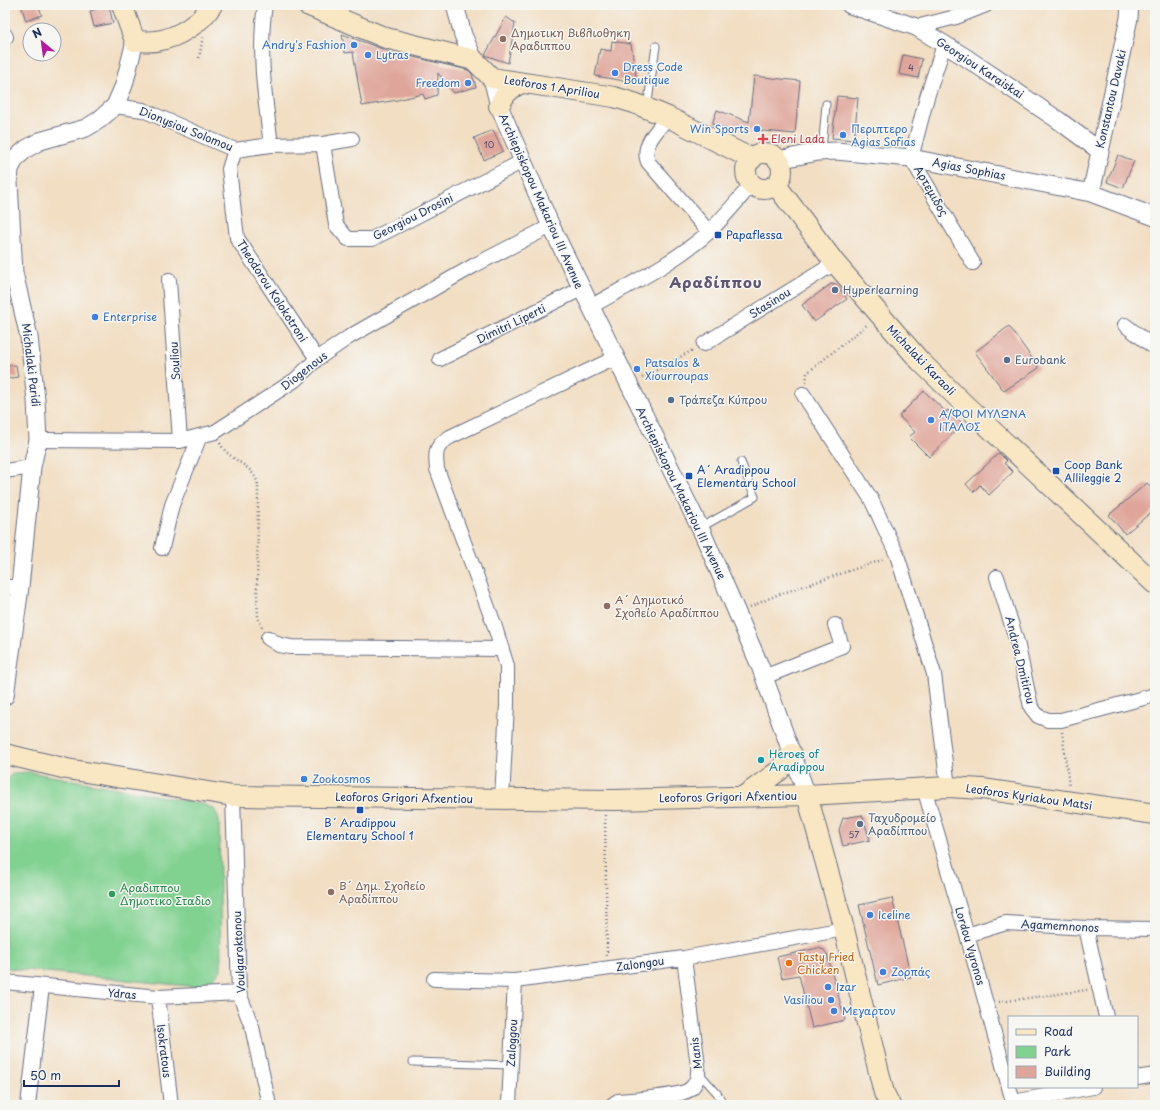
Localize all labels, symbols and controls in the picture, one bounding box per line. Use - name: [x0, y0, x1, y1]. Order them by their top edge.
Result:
- north arrow: [22, 22, 62, 62]
- text: N: [29, 23, 45, 42]
- place label: Δημοτικη Βιβλιοθηκη Αραδιππου: [511, 24, 630, 54]
- street label: Georgiou Karaiskai: [933, 33, 1027, 102]
- marker: Δημοτικη Βιβλιοθηκη Αραδιππου: [498, 34, 508, 44]
- place label: Andry's Fashion: [262, 36, 346, 53]
- marker: Andry's Fashion: [349, 40, 359, 50]
- place label: Lytras: [376, 46, 409, 63]
- street label: Konstantou Davaki: [1091, 48, 1130, 150]
- marker: Lytras: [363, 50, 373, 60]
- place label: Dress Code Boutique: [623, 58, 683, 88]
- house number: 4: [908, 60, 914, 74]
- marker: Dress Code Boutique: [610, 68, 620, 78]
- street label: Leoforos 1 Apriliou: [503, 71, 601, 102]
- place label: Freedom: [415, 74, 460, 91]
- marker: Freedom: [463, 78, 473, 88]
- street label: Dionysiou Solomou: [137, 102, 236, 155]
- street label: Archiepiskopou Makariou III Avenue: [495, 110, 588, 291]
- place label: Win Sports: [690, 120, 749, 137]
- place label: Περιπτερο Agias Sofias: [851, 120, 915, 150]
- marker: Win Sports: [752, 124, 762, 134]
- place label: Eleni Lada: [771, 130, 825, 147]
- marker: Περιπτερο Agias Sofias: [838, 130, 848, 140]
- marker: Eleni Lada: [758, 134, 768, 144]
- house number: 10: [484, 137, 495, 151]
- street label: Agias Sophias: [931, 153, 1007, 184]
- street label: Αρτεμιδος: [910, 162, 953, 220]
- street label: Georgiou Drosini: [370, 189, 456, 244]
- place label: Papaflessa: [726, 226, 783, 243]
- marker: Papaflessa: [713, 230, 723, 240]
- street label: Theodorou Kolokotroni: [233, 236, 312, 345]
- district label: Αραδίππου: [669, 270, 763, 293]
- place label: Hyperlearning: [843, 281, 919, 298]
- street label: Stasinou: [746, 283, 794, 322]
- marker: Hyperlearning: [830, 285, 840, 295]
- street label: Dimitri Liperti: [473, 299, 548, 348]
- place label: Enterprise: [103, 308, 157, 325]
- marker: Enterprise: [90, 312, 100, 322]
- street label: Michalaki Karaoli: [883, 320, 960, 399]
- street label: Michalaki Paridi: [18, 322, 45, 408]
- street label: Souliou: [165, 341, 184, 381]
- street label: Diogenous: [277, 347, 331, 394]
- place label: Eurobank: [1015, 351, 1067, 368]
- place label: Patsalos & Xiourroupas: [645, 354, 709, 384]
- marker: Eurobank: [1002, 355, 1012, 365]
- marker: Patsalos & Xiourroupas: [632, 364, 642, 374]
- place label: Τράπεζα Κύπρου: [679, 391, 767, 408]
- marker: Τράπεζα Κύπρου: [666, 395, 676, 405]
- street label: Archiepiskopou Makariou III Avenue: [632, 403, 731, 582]
- place label: Α/ΦΟΙ ΜΥΛΩΝΑ ΙΤΑΛΟΣ: [939, 405, 1026, 435]
- marker: Α/ΦΟΙ ΜΥΛΩΝΑ ΙΤΑΛΟΣ: [926, 415, 936, 425]
- place label: Coop Bank Allileggie 2: [1064, 456, 1123, 486]
- place label: A´ Aradippou Elementary School: [697, 461, 796, 491]
- marker: Coop Bank Allileggie 2: [1051, 466, 1061, 476]
- marker: A´ Aradippou Elementary School: [684, 471, 694, 481]
- place label: Α´ Δημοτικό Σχολείο Αραδίππου: [615, 591, 719, 621]
- marker: Α´ Δημοτικό Σχολείο Αραδίππου: [602, 601, 612, 611]
- street label: Andrea Dmitirou: [1001, 614, 1040, 706]
- place label: Heroes of Aradippou: [769, 745, 825, 775]
- marker: Heroes of Aradippou: [756, 755, 766, 765]
- place label: Zookosmos: [312, 770, 370, 787]
- marker: Zookosmos: [299, 774, 309, 784]
- street label: Leoforos Kyriakou Matsi: [965, 779, 1093, 814]
- street label: Leoforos Grigori Afxentiou: [659, 787, 797, 806]
- street label: Leoforos Grigori Afxentiou: [335, 788, 473, 807]
- marker: B´ Aradippou Elementary School 1: [355, 805, 365, 815]
- place label: Ταχυδρομείο Αραδίππου: [868, 809, 936, 839]
- place label: B´ Aradippou Elementary School 1: [306, 814, 414, 844]
- marker: Ταχυδρομείο Αραδίππου: [855, 819, 865, 829]
- house number: 57: [849, 827, 859, 841]
- place label: Β´ Δημ. Σχολείο Αραδίππου: [339, 877, 426, 907]
- place label: Αραδιππου Δημοτικο Σταδιο: [120, 879, 211, 909]
- marker: Β´ Δημ. Σχολείο Αραδίππου: [326, 887, 336, 897]
- marker: Αραδιππου Δημοτικο Σταδιο: [107, 889, 117, 899]
- street label: Lordou Vyronos: [951, 905, 990, 987]
- place label: Iceline: [878, 906, 911, 923]
- marker: Iceline: [865, 910, 875, 920]
- street label: Voulgaroktonou: [228, 911, 249, 994]
- street label: Agamemnonos: [1021, 915, 1100, 936]
- place label: Tasty Fried Chicken: [797, 948, 855, 978]
- street label: Zalongou: [615, 952, 665, 975]
- marker: Tasty Fried Chicken: [784, 958, 794, 968]
- place label: Ζορπάς: [891, 963, 931, 980]
- marker: Ζορπάς: [878, 967, 888, 977]
- place label: Izar: [836, 978, 856, 995]
- marker: Izar: [823, 982, 833, 992]
- street label: Ydras: [107, 984, 137, 1003]
- place label: Vasiliou: [784, 991, 823, 1008]
- marker: Vasiliou: [826, 995, 836, 1005]
- place label: Μεγαρτον: [842, 1002, 896, 1019]
- marker: Μεγαρτον: [829, 1006, 839, 1016]
- legend: [1008, 1016, 1138, 1088]
- street label: Zaloggou: [502, 1019, 521, 1067]
- text: Road: [1044, 1022, 1073, 1040]
- street label: Isokratous: [153, 1023, 176, 1079]
- street label: Manis: [685, 1036, 706, 1070]
- text: Park: [1044, 1042, 1071, 1060]
- scale bar: [24, 1062, 119, 1088]
- text: Building: [1044, 1062, 1091, 1080]
- text: 50 m: [30, 1066, 61, 1084]

